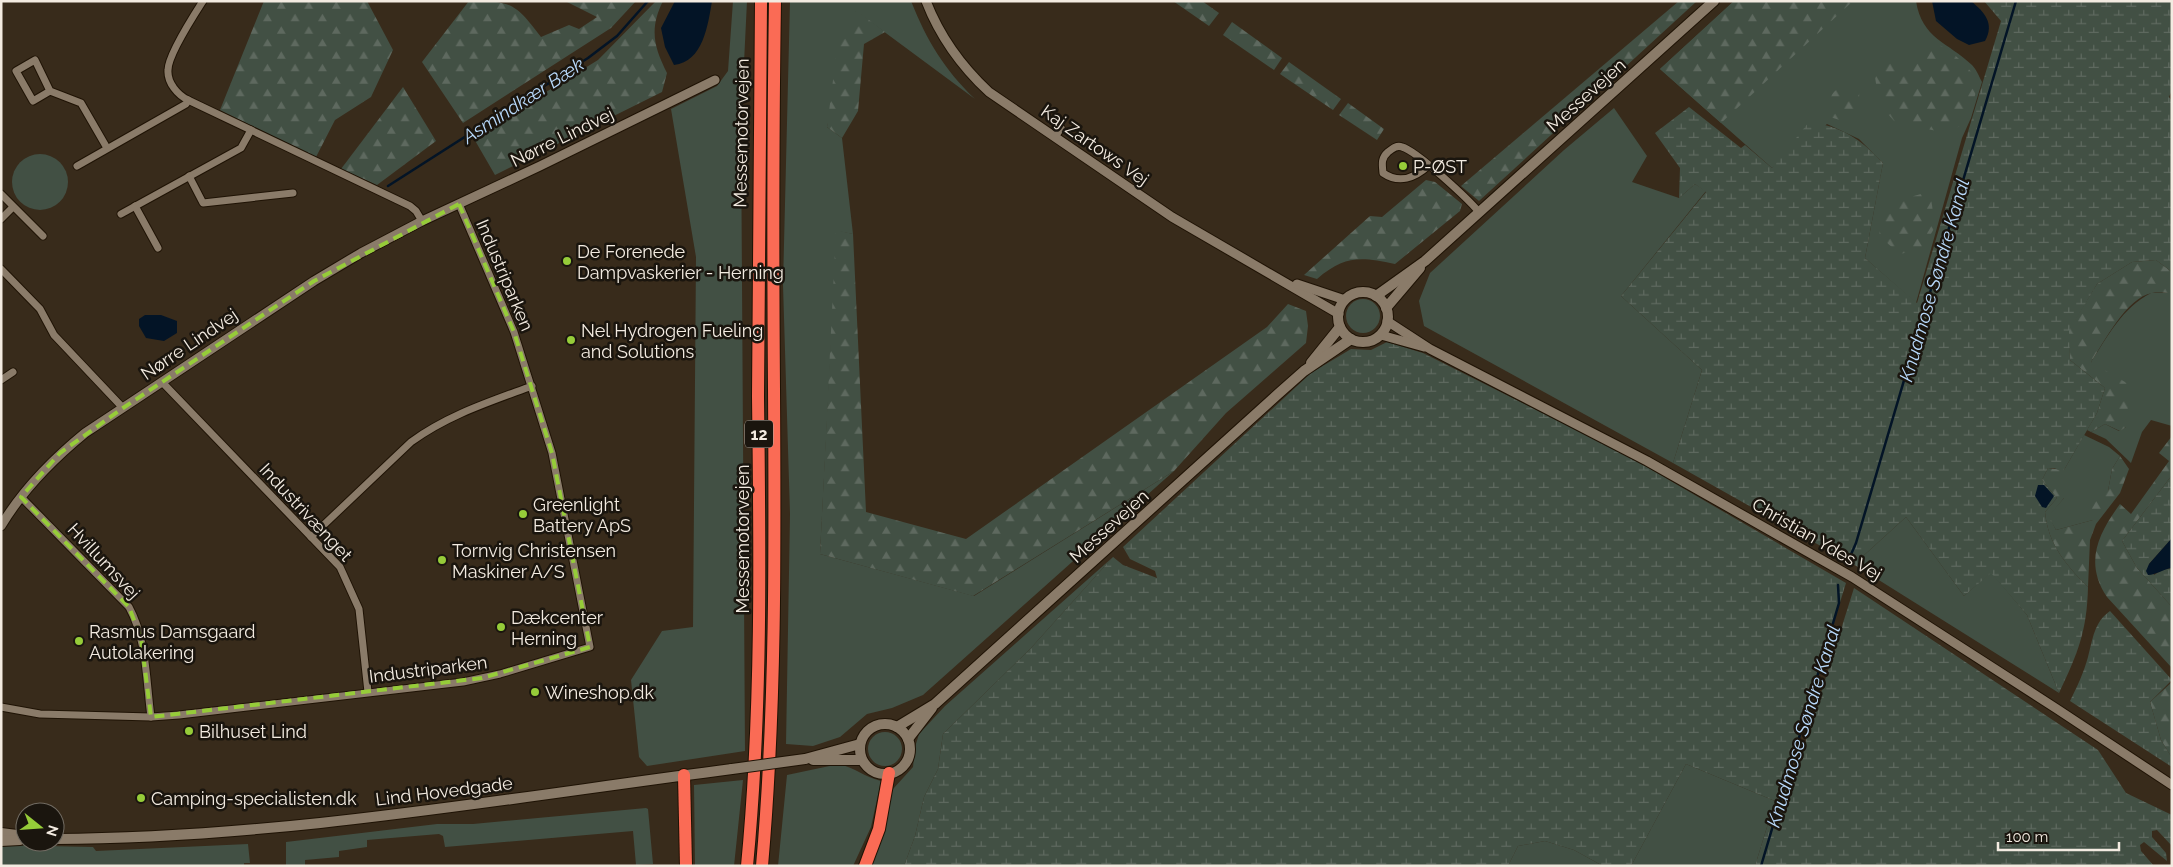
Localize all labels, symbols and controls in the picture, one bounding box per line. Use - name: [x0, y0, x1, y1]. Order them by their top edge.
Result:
- water label: Asmindkær Bæk: [457, 52, 588, 148]
- street label: Messevejen: [1542, 54, 1630, 136]
- street label: Messemotorvejen: [729, 58, 753, 208]
- street label: Kaj Zartows Vej: [1037, 100, 1153, 190]
- street label: Nørre Lindvej: [507, 103, 617, 171]
- place label: P-ØST: [1413, 156, 1467, 177]
- marker: P-ØST: [1397, 160, 1409, 172]
- water label: Knudmose Søndre Kanal: [1894, 176, 1974, 384]
- street label: Industriparken: [472, 216, 538, 334]
- place label: De Forenede Dampvaskerier - Herning: [577, 241, 784, 283]
- marker: De Forenede Dampvaskerier - Herning: [561, 255, 573, 267]
- street label: Nørre Lindvej: [137, 304, 241, 384]
- place label: Nel Hydrogen Fueling and Solutions: [581, 320, 763, 362]
- marker: Nel Hydrogen Fueling and Solutions: [565, 334, 577, 346]
- road number: 12: [745, 420, 773, 448]
- street label: Industrivænget: [255, 459, 357, 565]
- street label: Messemotorvejen: [732, 464, 753, 614]
- street label: Messevejen: [1065, 485, 1153, 567]
- street label: Christian Ydes Vej: [1748, 493, 1886, 585]
- place label: Greenlight Battery ApS: [533, 494, 631, 536]
- marker: Greenlight Battery ApS: [517, 508, 529, 520]
- street label: Hvillumsvej: [64, 519, 144, 603]
- place label: Tornvig Christensen Maskiner A/S: [452, 540, 616, 582]
- marker: Tornvig Christensen Maskiner A/S: [436, 554, 448, 566]
- place label: Dækcenter Herning: [511, 607, 604, 649]
- place label: Rasmus Damsgaard Autolakering: [89, 621, 256, 663]
- marker: Dækcenter Herning: [495, 621, 507, 633]
- water label: Knudmose Søndre Kanal: [1762, 622, 1844, 830]
- marker: Rasmus Damsgaard Autolakering: [73, 635, 85, 647]
- street label: Industriparken: [368, 651, 488, 687]
- place label: Wineshop.dk: [545, 682, 654, 703]
- marker: Wineshop.dk: [529, 686, 541, 698]
- place label: Bilhuset Lind: [199, 721, 307, 742]
- marker: Bilhuset Lind: [183, 725, 195, 737]
- street label: Lind Hovedgade: [374, 772, 514, 810]
- place label: Camping-specialisten.dk: [151, 788, 357, 809]
- marker: Camping-specialisten.dk: [135, 792, 147, 804]
- north arrow: [15, 802, 65, 852]
- scale bar: [1998, 820, 2119, 852]
- text: N: [43, 823, 62, 838]
- text: 100 m: [2006, 828, 2048, 846]

